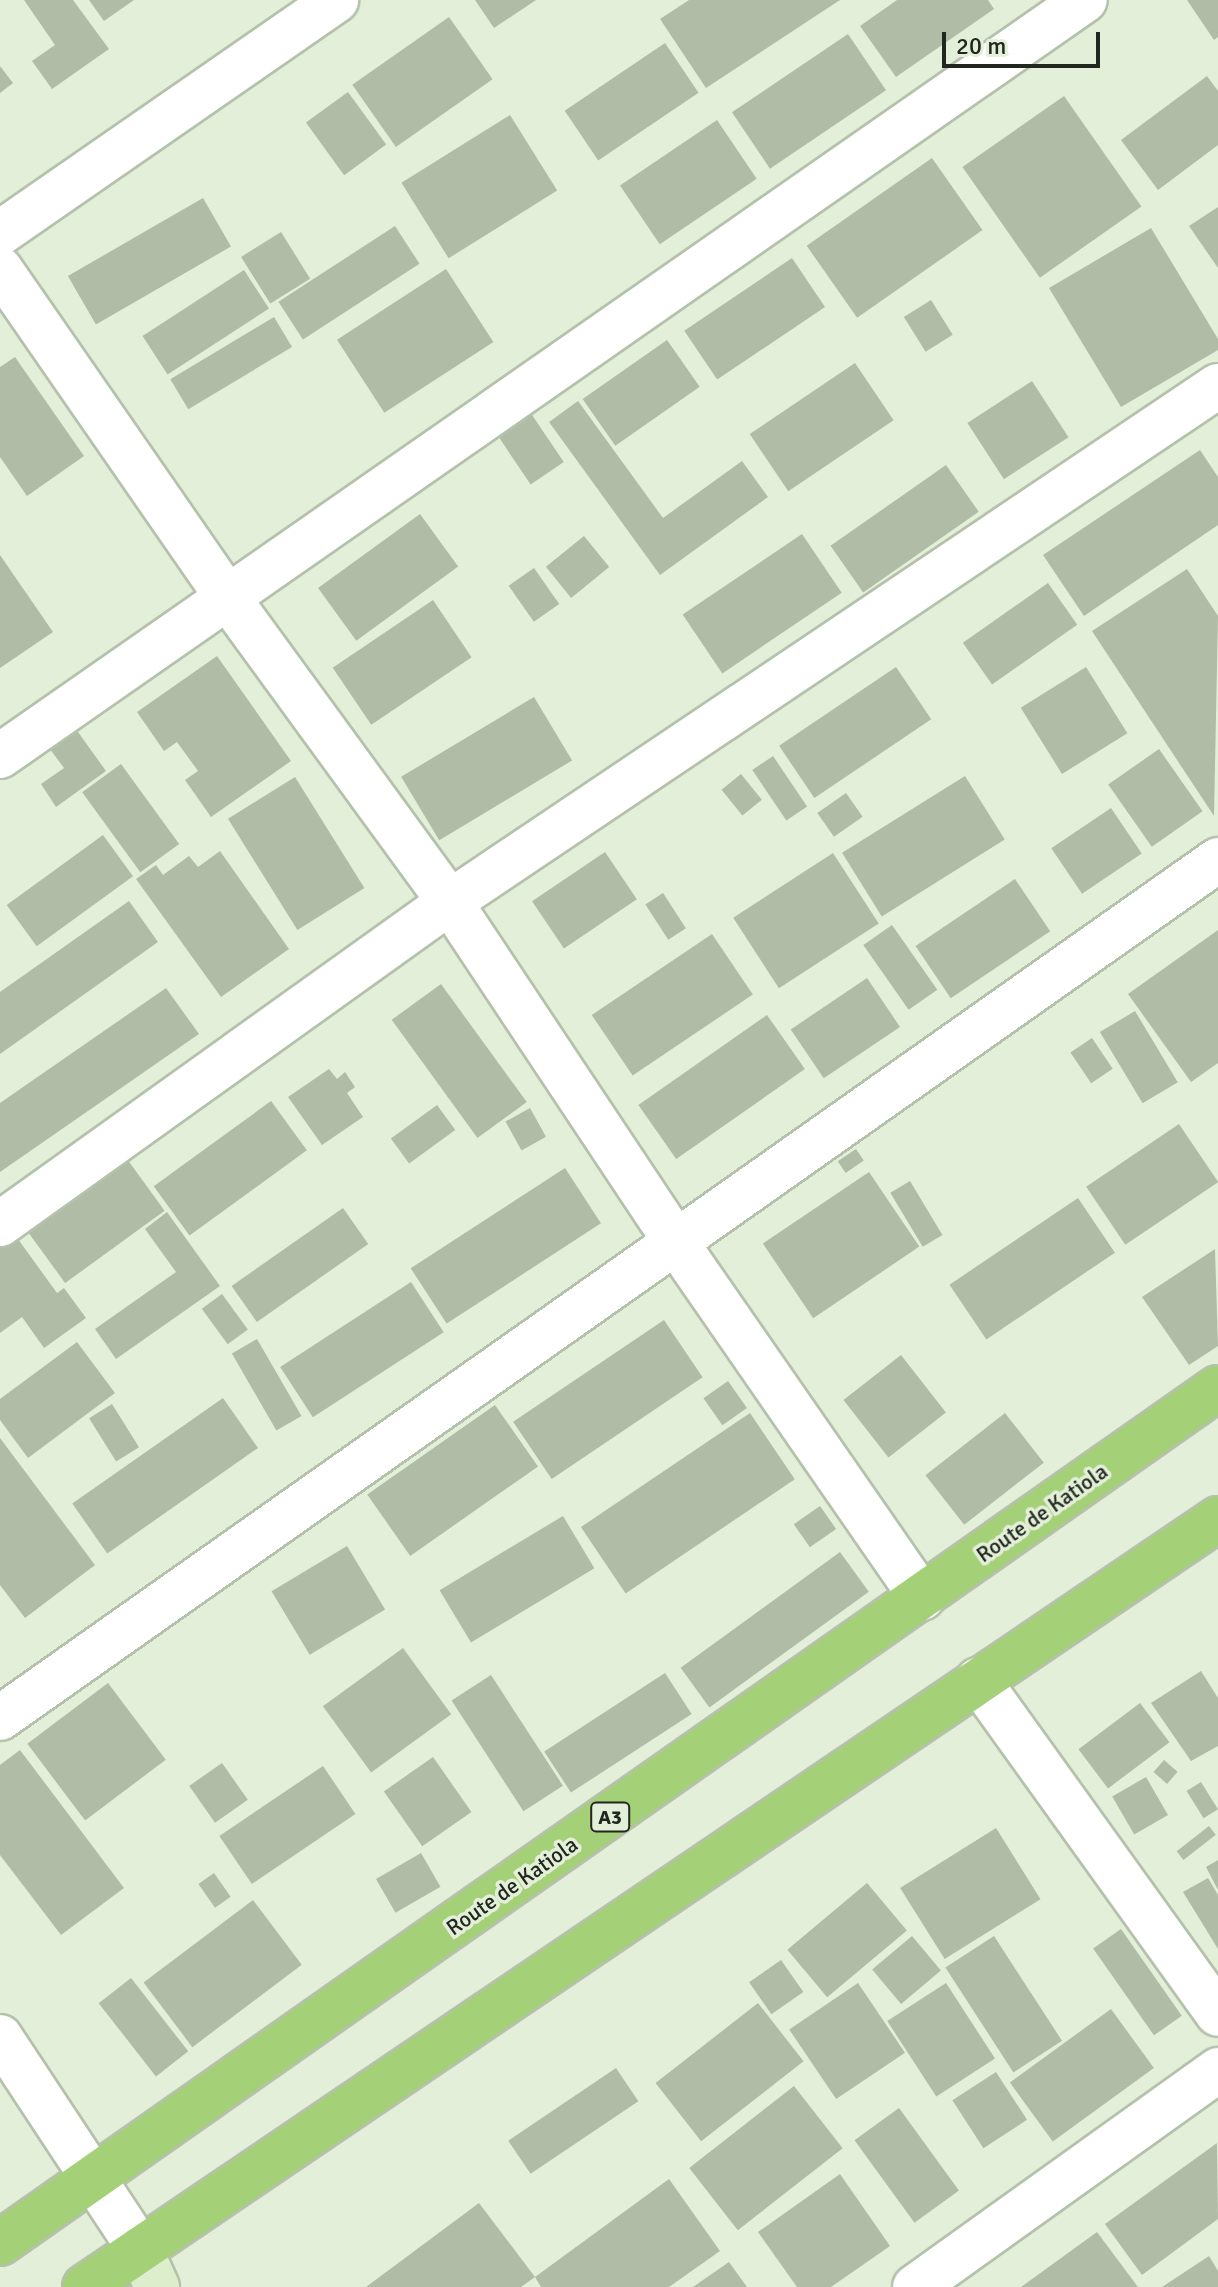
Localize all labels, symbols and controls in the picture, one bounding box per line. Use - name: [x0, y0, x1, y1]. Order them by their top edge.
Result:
- scale bar: [946, 16, 1104, 66]
- text: 20 m: [956, 31, 1006, 61]
- street label: Route de Katiola: [971, 1458, 1113, 1568]
- road number: A3: [590, 1801, 630, 1833]
- street label: Route de Katiola: [441, 1831, 583, 1941]

